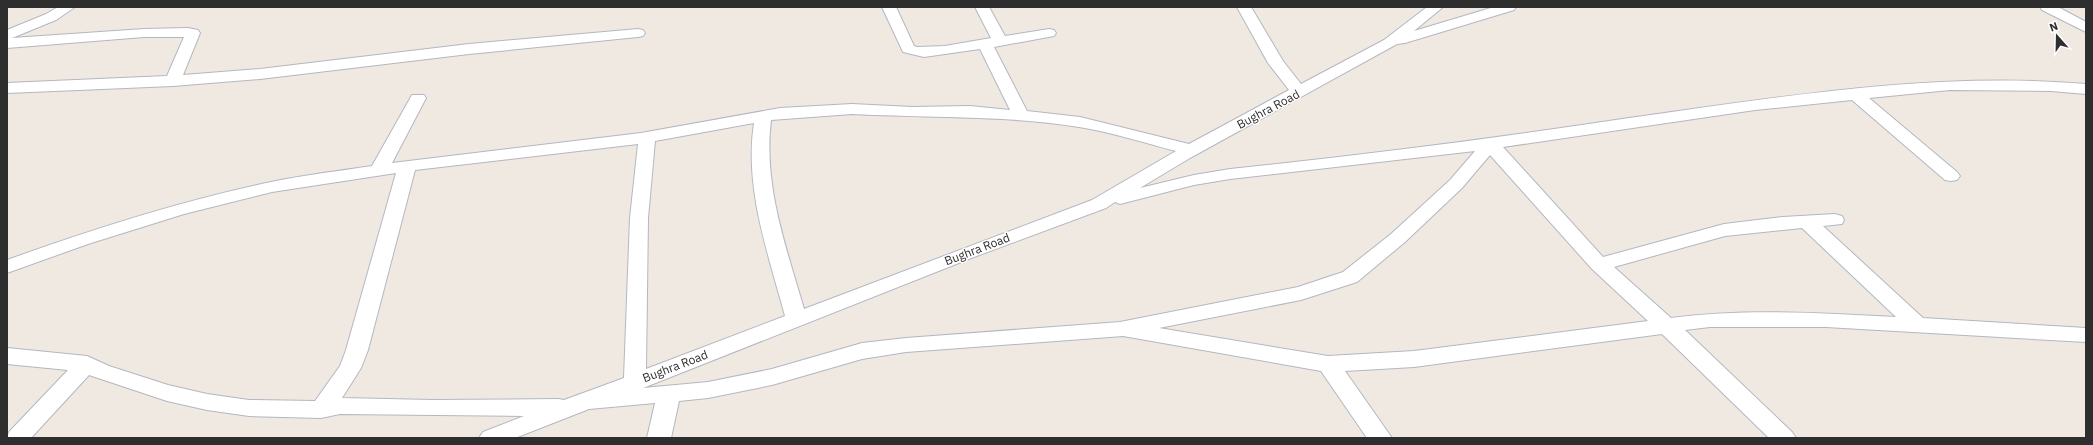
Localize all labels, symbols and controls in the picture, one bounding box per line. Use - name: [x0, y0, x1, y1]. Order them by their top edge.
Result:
- north arrow: [2037, 16, 2077, 56]
- text: N: [2047, 19, 2060, 35]
- street label: Bughra Road: [1234, 86, 1302, 132]
- street label: Bughra Road: [942, 230, 1012, 268]
- street label: Bughra Road: [640, 347, 710, 385]

